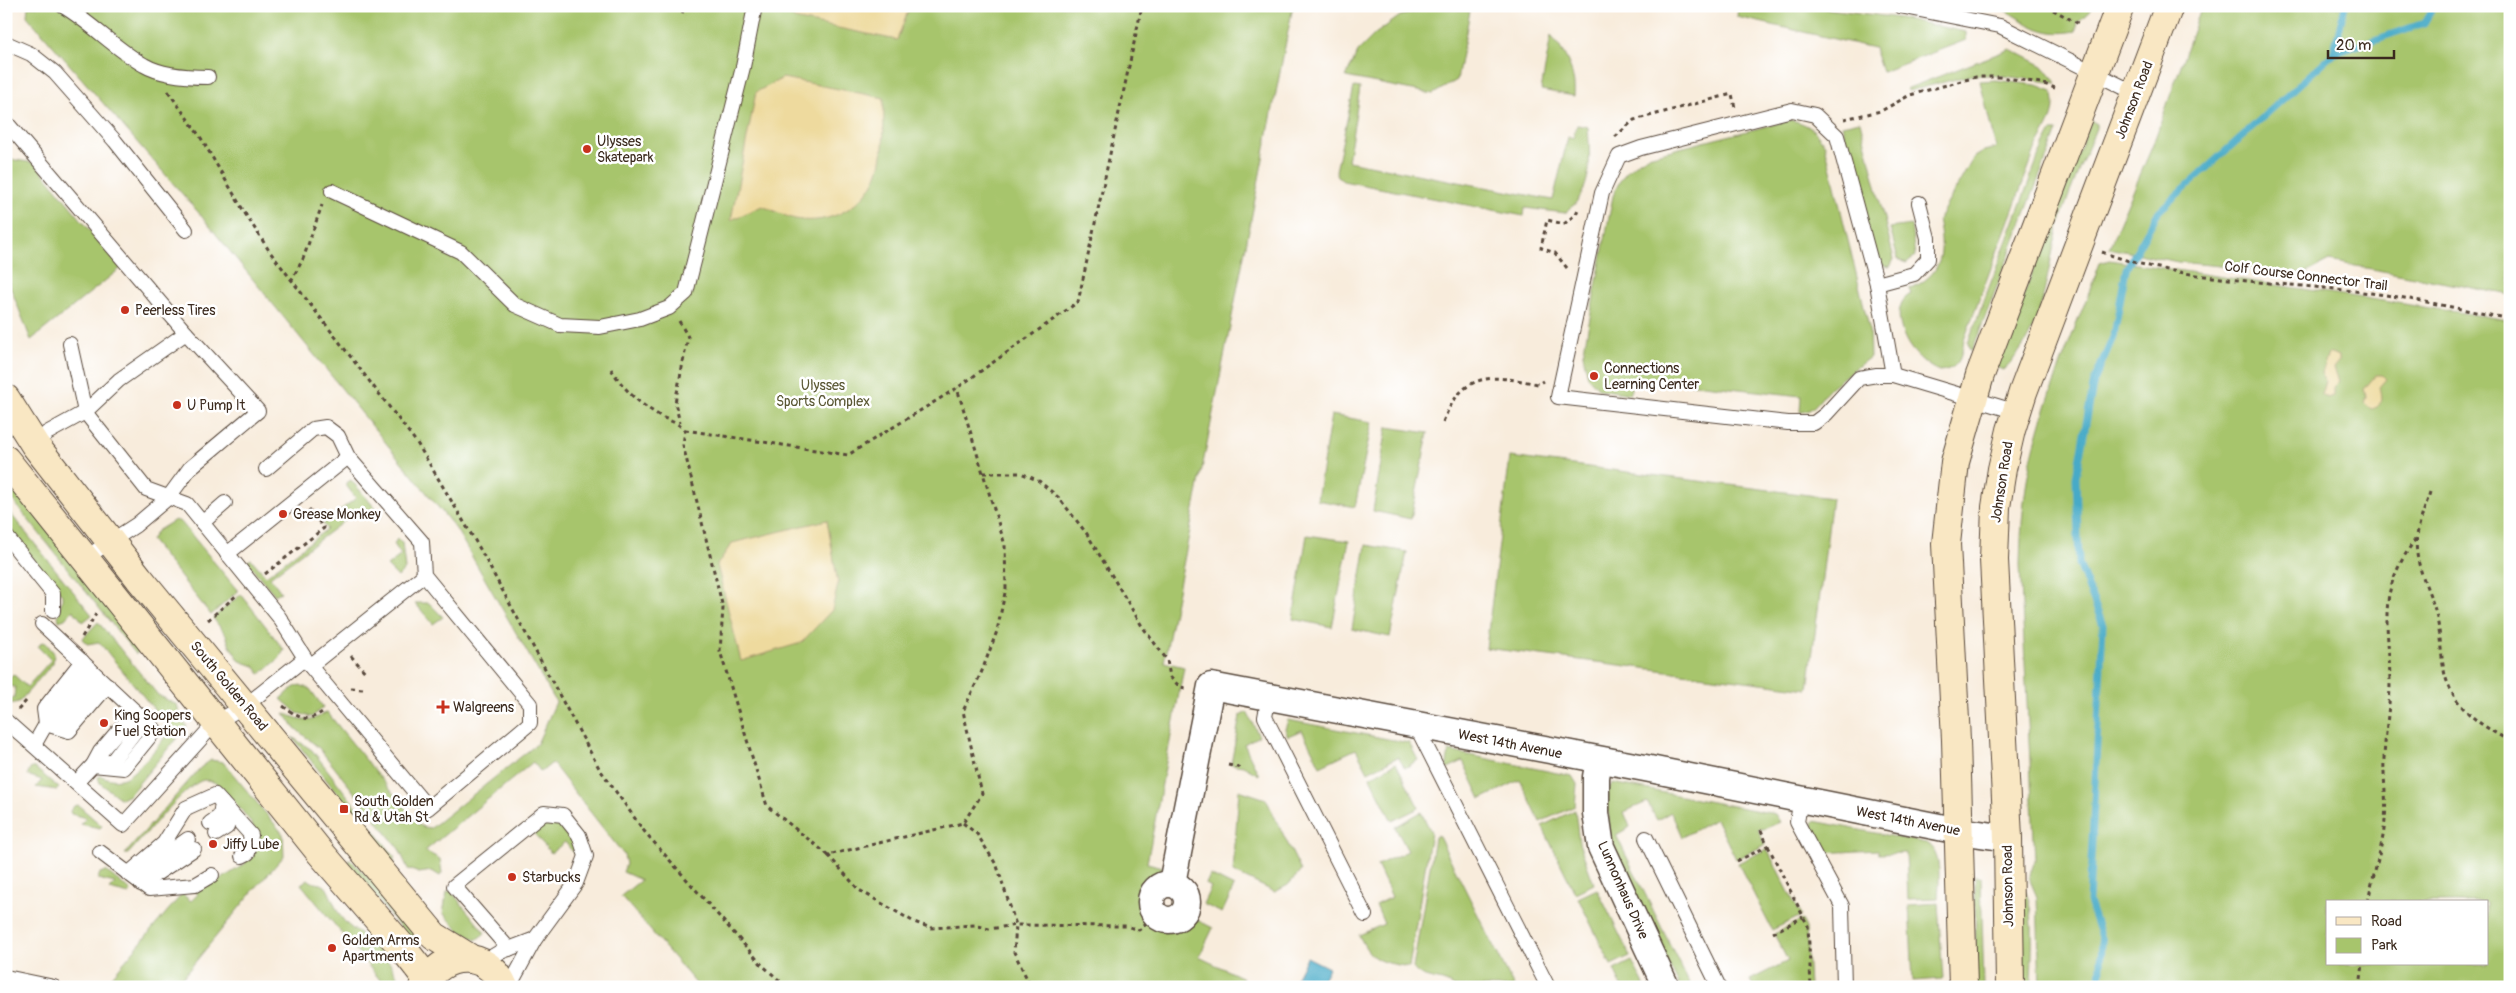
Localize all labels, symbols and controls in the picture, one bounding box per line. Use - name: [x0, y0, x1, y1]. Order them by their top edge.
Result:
- scale bar: [2328, 28, 2395, 60]
- text: 20 m: [2336, 36, 2371, 55]
- street label: Johnson Road: [2111, 59, 2157, 141]
- place label: Ulysses Skatepark: [597, 133, 654, 166]
- marker: Ulysses Skatepark: [581, 143, 593, 155]
- street label: Colf Course Connector Trail: [2223, 258, 2389, 294]
- place label: Peerless Tires: [135, 302, 216, 319]
- marker: Peerless Tires: [119, 304, 131, 316]
- place label: Connections Learning Center: [1604, 360, 1699, 393]
- marker: Connections Learning Center: [1588, 370, 1600, 382]
- park label: Ulysses Sports Complex: [776, 377, 870, 410]
- place label: U Pump It: [187, 397, 246, 414]
- marker: U Pump It: [171, 399, 183, 411]
- street label: Johnson Road: [1987, 440, 2017, 524]
- place label: Grease Monkey: [293, 506, 381, 523]
- marker: Grease Monkey: [277, 508, 289, 520]
- street label: South Golden Road: [187, 638, 271, 734]
- place label: Walgreens: [453, 699, 515, 716]
- marker: Walgreens: [437, 701, 449, 713]
- place label: King Soopers Fuel Station: [114, 707, 192, 740]
- marker: King Soopers Fuel Station: [98, 717, 110, 729]
- street label: West 14th Avenue: [1457, 726, 1564, 762]
- place label: South Golden Rd & Utah St: [354, 793, 434, 826]
- marker: South Golden Rd & Utah St: [338, 803, 350, 815]
- street label: West 14th Avenue: [1855, 803, 1962, 839]
- place label: Jiffy Lube: [223, 836, 279, 853]
- marker: Jiffy Lube: [207, 838, 219, 850]
- street label: Lunnonhaus Drive: [1594, 838, 1652, 942]
- street label: Johnson Road: [1999, 845, 2017, 927]
- place label: Starbucks: [522, 869, 581, 886]
- marker: Starbucks: [506, 871, 518, 883]
- legend: [2326, 900, 2488, 966]
- text: Road: [2371, 912, 2402, 931]
- place label: Golden Arms Apartments: [342, 932, 420, 965]
- text: Park: [2371, 936, 2398, 955]
- marker: Golden Arms Apartments: [326, 942, 338, 954]

